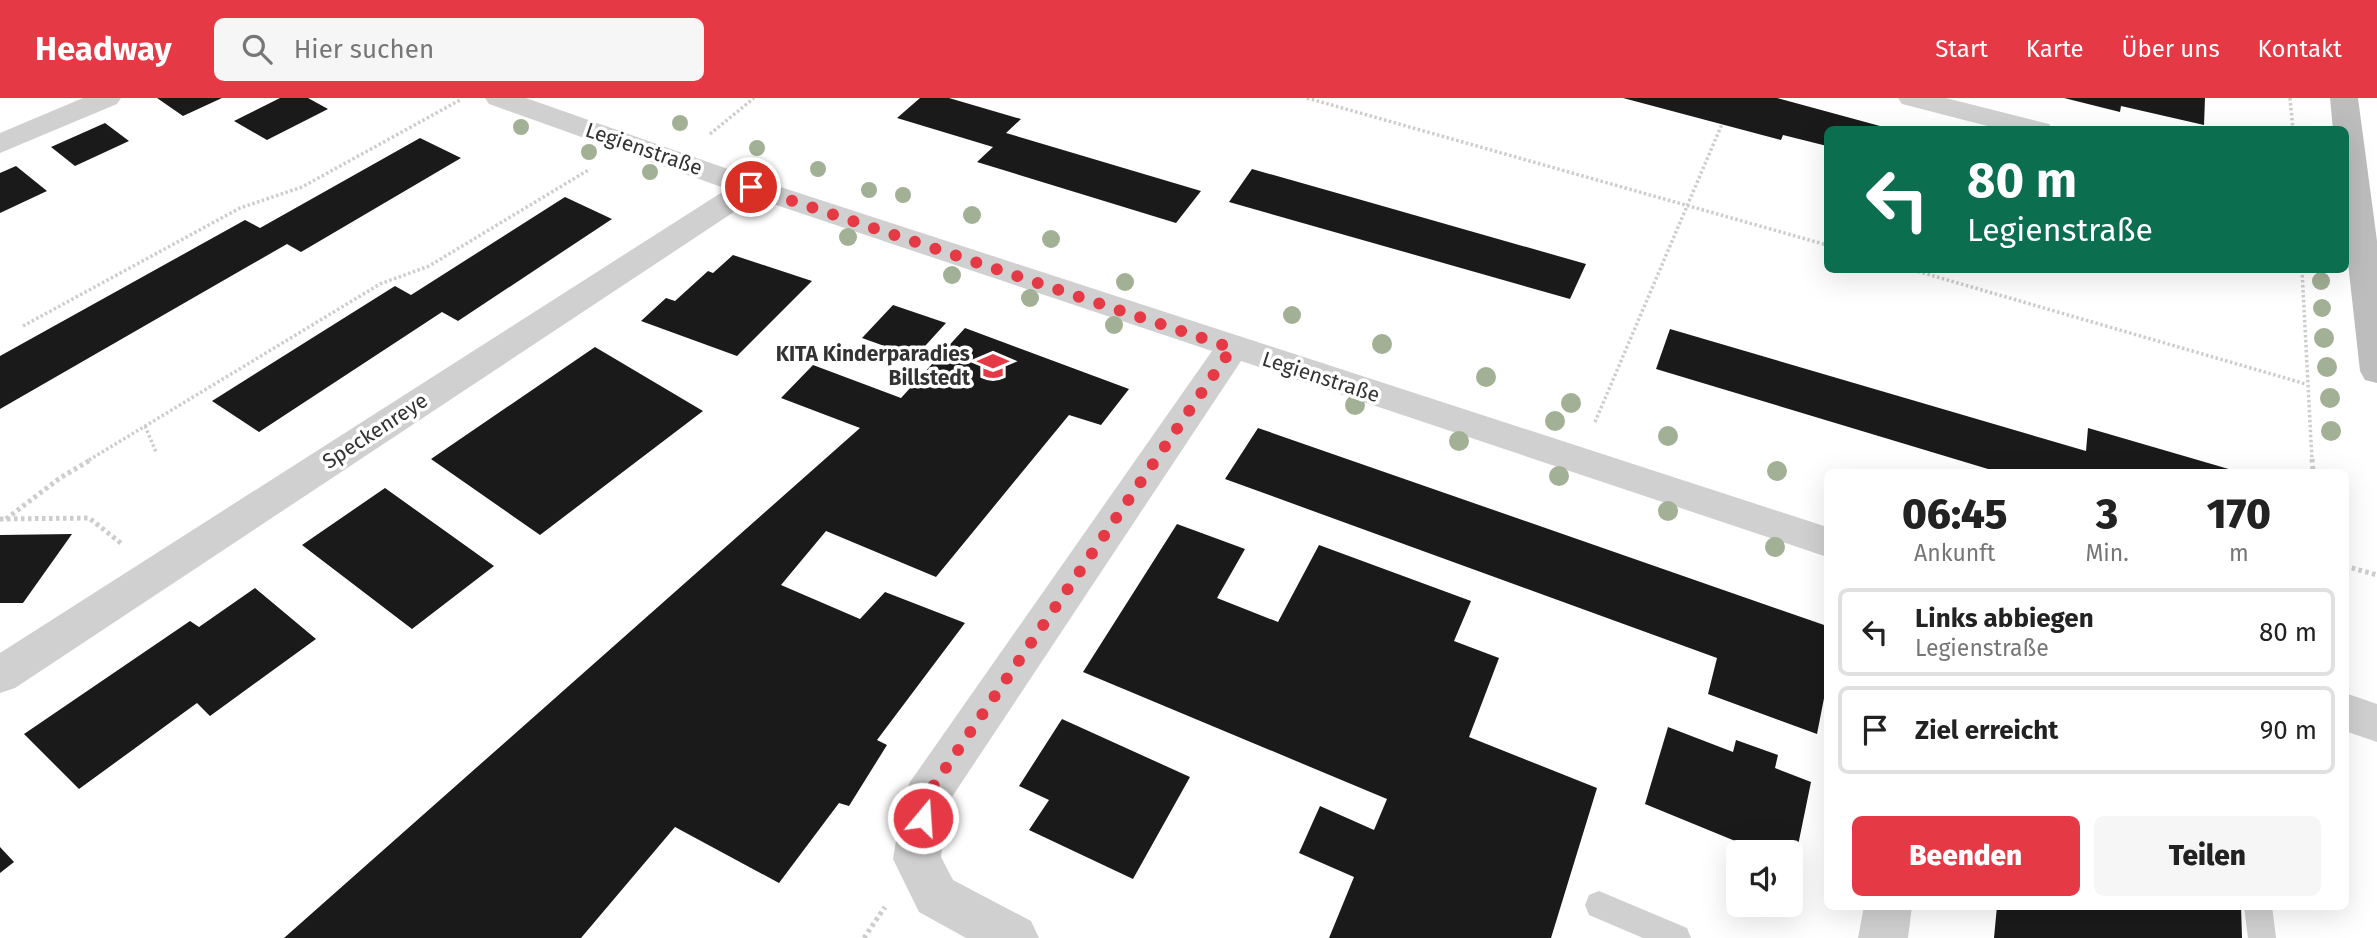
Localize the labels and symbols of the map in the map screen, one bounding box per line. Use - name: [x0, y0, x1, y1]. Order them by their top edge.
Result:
- street label: Legienstraße: [582, 117, 706, 181]
- pin: [721, 157, 781, 217]
- place label: KITA Kinderparadies Billstedt: [776, 341, 971, 391]
- street label: Legienstraße: [1259, 346, 1383, 408]
- school or university icon: KITA Kinderparadies Billstedt: [976, 349, 1010, 383]
- street label: Speckenreye: [317, 387, 433, 475]
- position arrow: [886, 781, 960, 855]

